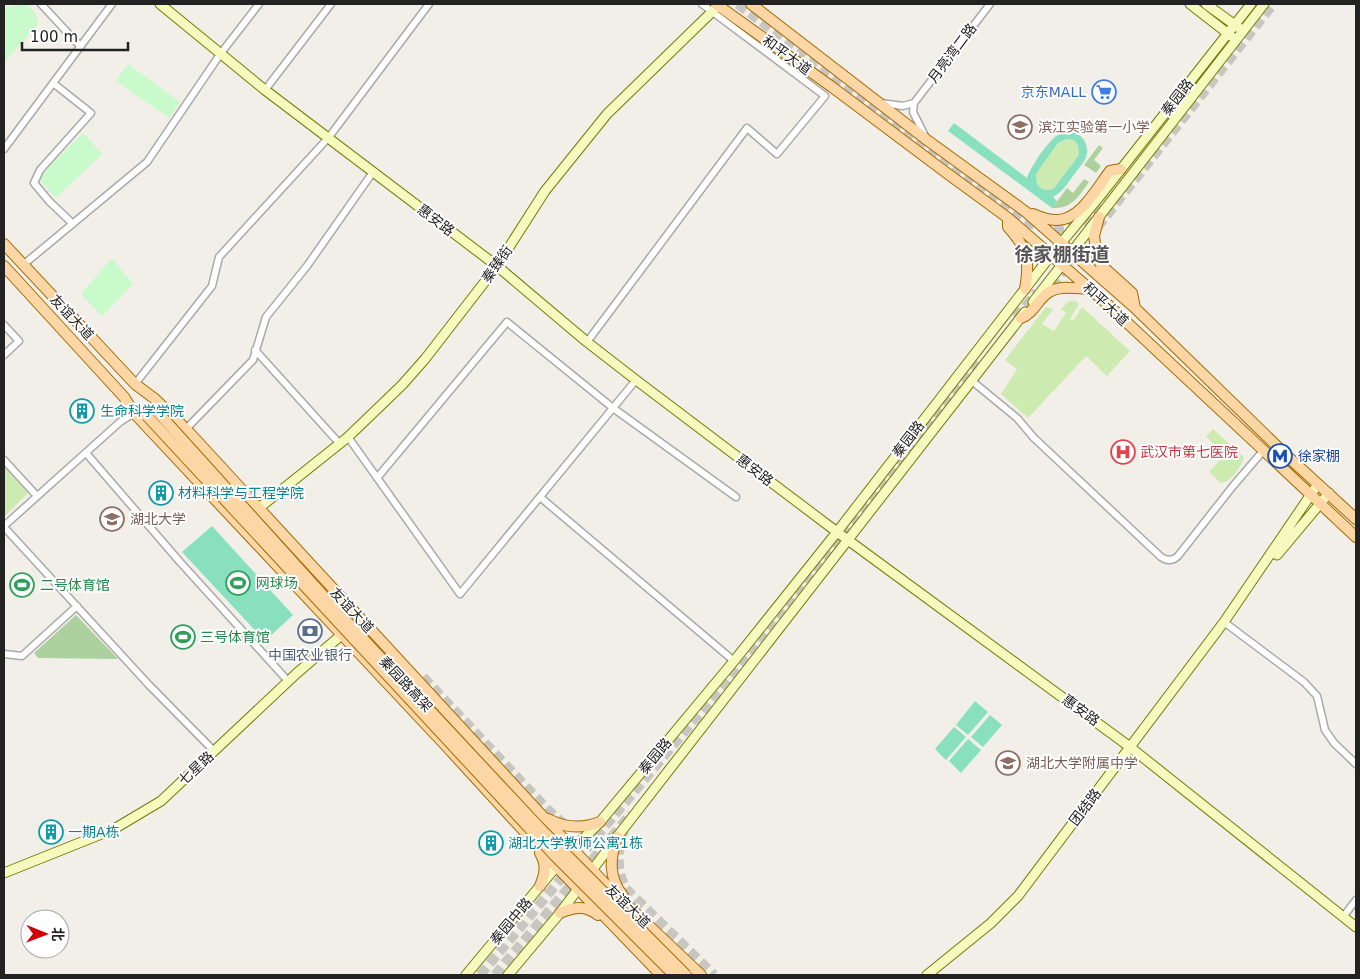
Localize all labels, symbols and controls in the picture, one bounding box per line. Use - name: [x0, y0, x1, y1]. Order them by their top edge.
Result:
- scale bar: [22, 20, 129, 52]
- street label: 月亮湾二路: [925, 20, 979, 86]
- text: 100 m: [30, 28, 78, 46]
- street label: 和平大道: [760, 32, 814, 78]
- street label: 秦园路: [1158, 76, 1196, 118]
- supermarket icon: 京东MALL: [1091, 79, 1117, 105]
- place label: 京东MALL: [1021, 84, 1086, 100]
- school or university icon: 滨江实验第一小学: [1007, 114, 1033, 140]
- place label: 滨江实验第一小学: [1038, 119, 1150, 135]
- street label: 惠安路: [414, 201, 458, 239]
- street label: 秦臻街: [478, 242, 516, 286]
- district label: 徐家棚街道: [1014, 243, 1110, 265]
- street label: 和平大道: [1080, 279, 1132, 329]
- street label: 友谊大道: [47, 291, 97, 343]
- building icon: 生命科学学院: [69, 398, 95, 424]
- place label: 生命科学学院: [100, 403, 184, 419]
- street label: 秦园路: [889, 418, 927, 460]
- hospital icon: 武汉市第七医院: [1110, 439, 1136, 465]
- metro station icon: 徐家棚: [1267, 443, 1293, 469]
- place label: 武汉市第七医院: [1140, 444, 1238, 460]
- place label: 徐家棚: [1298, 448, 1340, 464]
- street label: 惠安路: [733, 451, 777, 489]
- building icon: 材料科学与工程学院: [148, 480, 174, 506]
- place label: 材料科学与工程学院: [178, 485, 304, 501]
- school or university icon: 湖北大学: [99, 506, 125, 532]
- place label: 湖北大学: [130, 511, 186, 527]
- sports icon: 网球场: [225, 570, 251, 596]
- sports icon: 二号体育馆: [9, 572, 35, 598]
- place label: 网球场: [256, 575, 298, 591]
- place label: 二号体育馆: [40, 577, 110, 593]
- street label: 友谊大道: [327, 584, 377, 636]
- bank icon: 中国农业银行: [297, 618, 323, 644]
- sports icon: 三号体育馆: [170, 624, 196, 650]
- place label: 三号体育馆: [200, 629, 270, 645]
- place label: 中国农业银行: [268, 647, 352, 663]
- street label: 秦园路高架: [376, 653, 436, 715]
- street label: 惠安路: [1059, 691, 1103, 729]
- street label: 秦园路: [635, 735, 675, 777]
- street label: 七星路: [175, 748, 217, 788]
- school or university icon: 湖北大学附属中学: [995, 750, 1021, 776]
- place label: 湖北大学附属中学: [1026, 755, 1138, 771]
- street label: 团结路: [1066, 785, 1104, 829]
- building icon: 一期A栋: [38, 819, 64, 845]
- place label: 一期A栋: [68, 824, 120, 840]
- building icon: 湖北大学教师公寓1栋: [478, 830, 504, 856]
- place label: 湖北大学教师公寓1栋: [508, 835, 643, 851]
- street label: 友谊大道: [602, 881, 654, 931]
- street label: 秦园中路: [487, 894, 535, 948]
- north arrow: [20, 909, 70, 959]
- text: 北: [50, 927, 66, 941]

